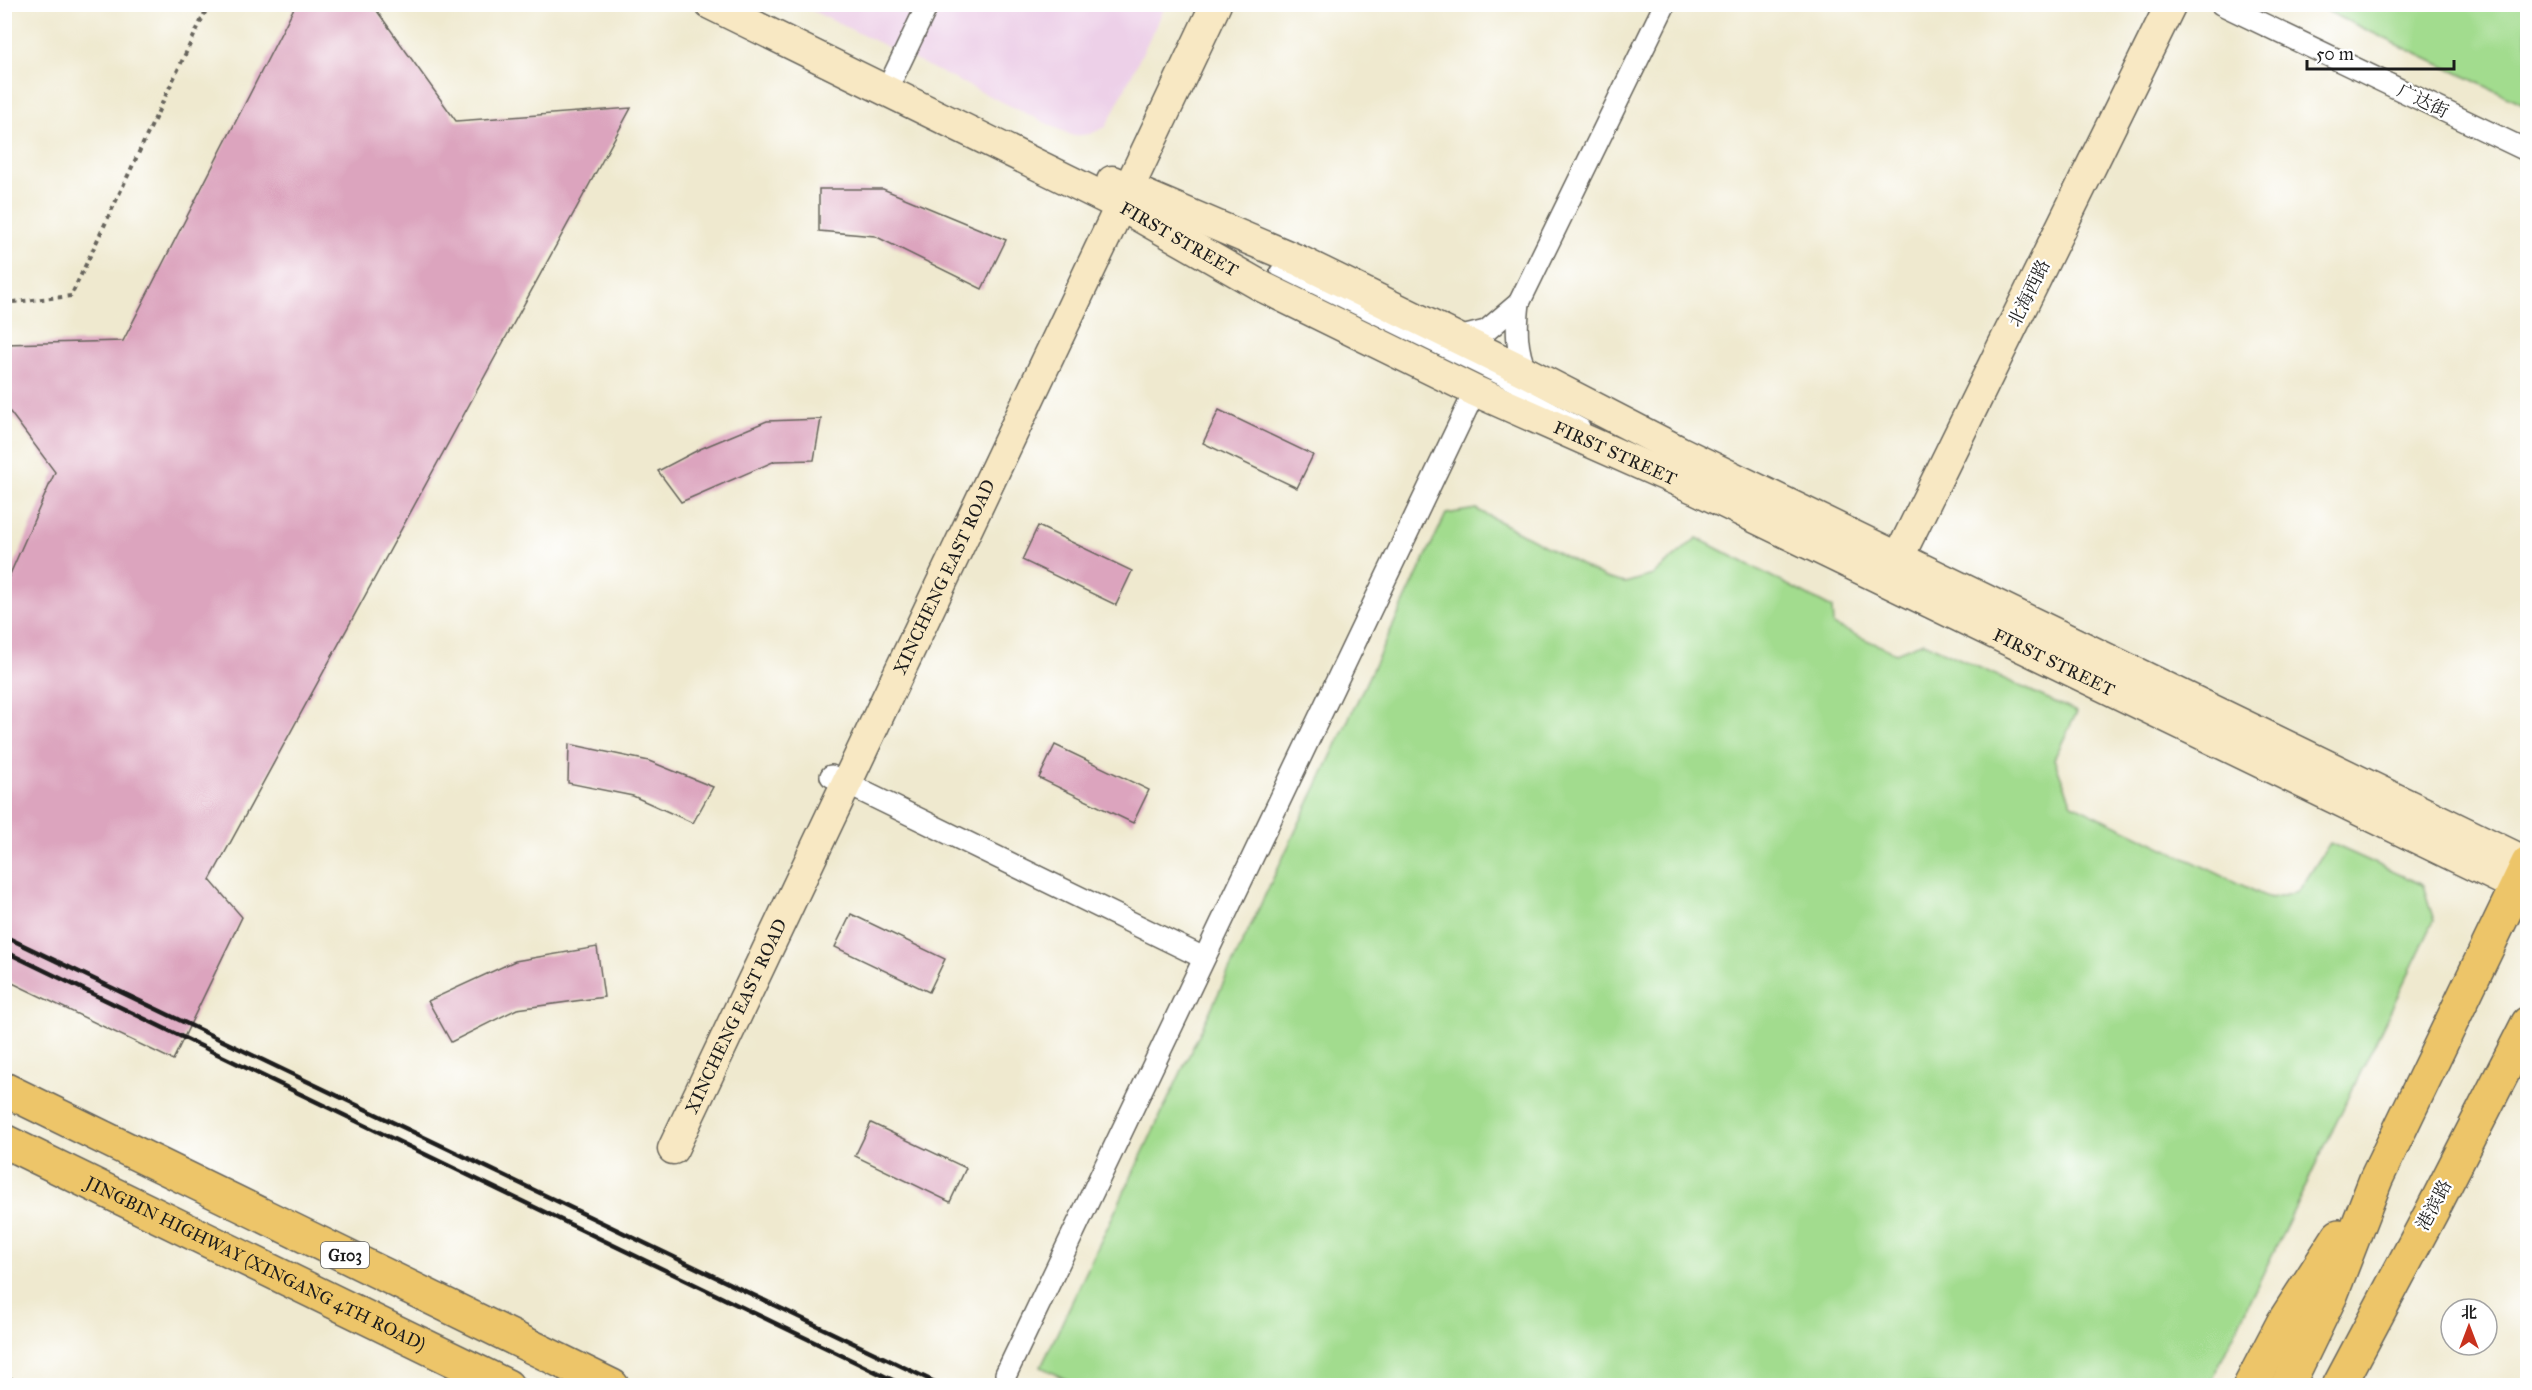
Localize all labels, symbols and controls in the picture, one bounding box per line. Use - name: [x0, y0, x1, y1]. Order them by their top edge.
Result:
- scale bar: [2307, 33, 2454, 71]
- text: 50 m: [2316, 43, 2354, 65]
- street label: 广达街: [2394, 79, 2452, 123]
- street label: FIRST STREET: [1116, 197, 1242, 282]
- street label: 北海西路: [2003, 256, 2055, 330]
- street label: FIRST STREET: [1550, 416, 1680, 490]
- street label: XINCHENG EAST ROAD: [889, 476, 1000, 678]
- street label: FIRST STREET: [1990, 624, 2118, 701]
- street label: XINCHENG EAST ROAD: [680, 915, 792, 1117]
- street label: JINGBIN HIGHWAY (XINGANG 4TH ROAD): [80, 1171, 429, 1357]
- street label: 港滨路: [2412, 1176, 2456, 1234]
- road number: G103: [321, 1242, 369, 1268]
- north arrow: [2439, 1297, 2499, 1357]
- text: 北: [2461, 1303, 2477, 1322]

